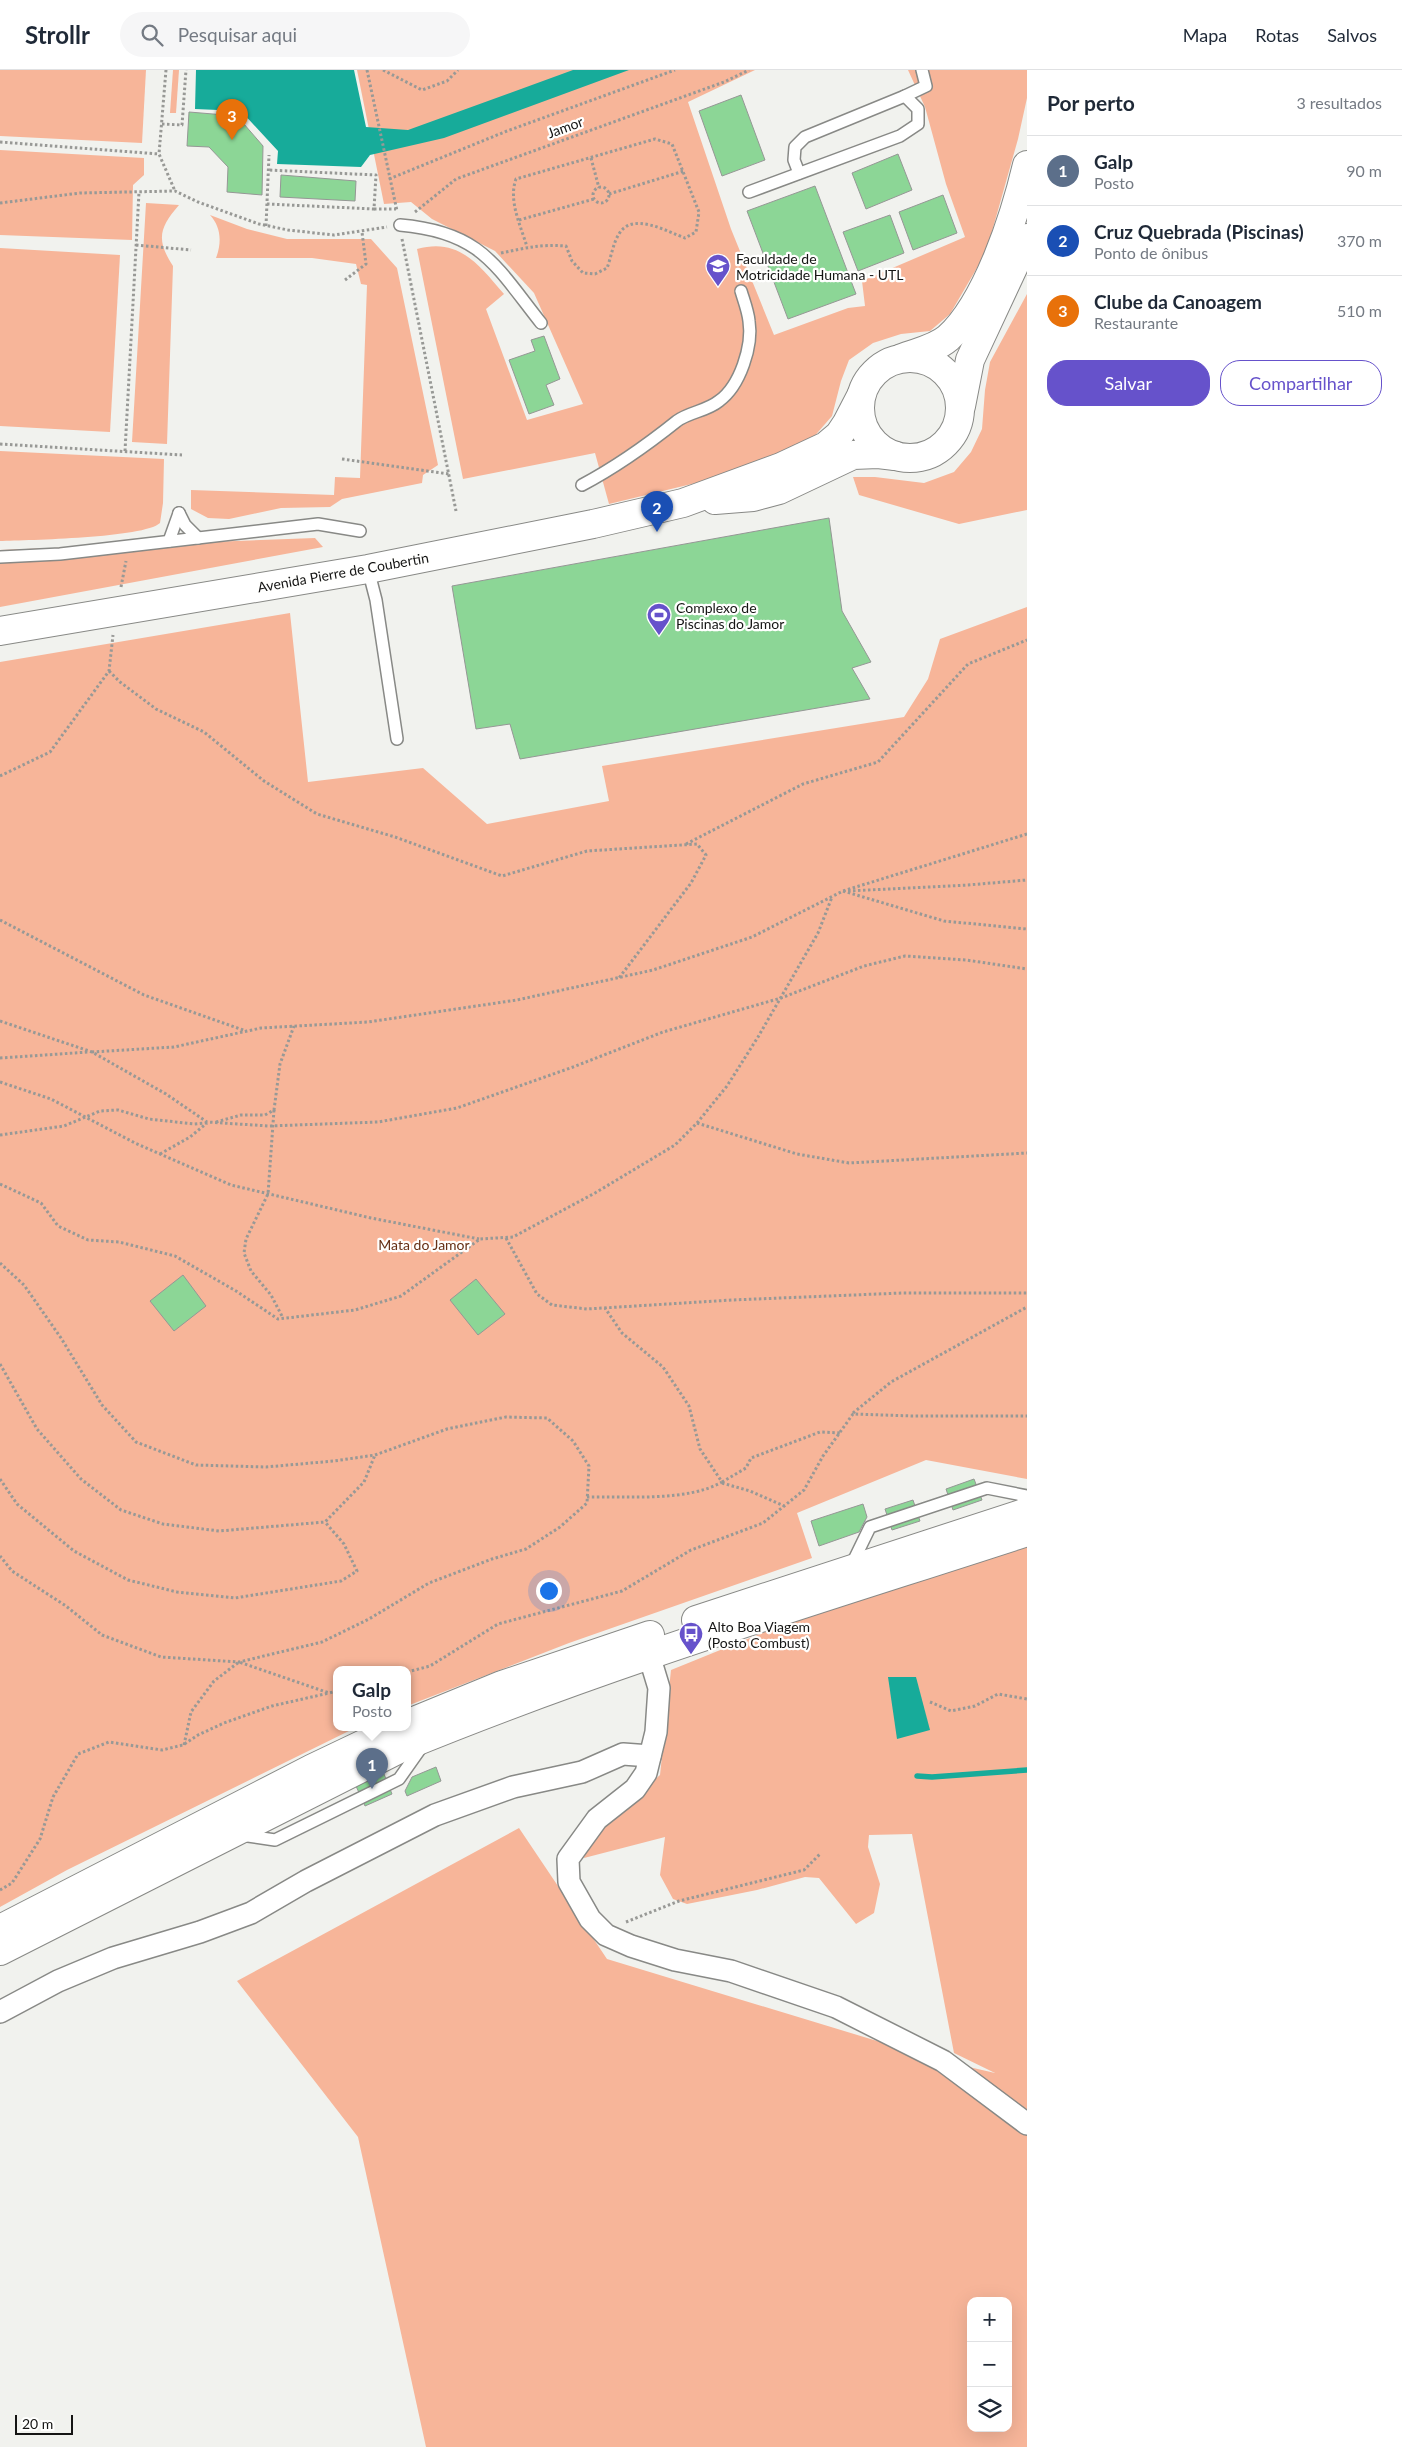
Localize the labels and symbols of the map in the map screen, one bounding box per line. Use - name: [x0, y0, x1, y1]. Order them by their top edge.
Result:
- pin: 3: [216, 99, 248, 140]
- street label: Jamor: [545, 113, 585, 141]
- place label: Faculdade de Motricidade Humana - UTL: [736, 250, 903, 283]
- school or university icon: Faculdade de Motricidade Humana - UTL: [705, 253, 731, 287]
- pin: 2: [641, 491, 673, 532]
- street label: Avenida Pierre de Coubertin: [256, 549, 430, 595]
- place label: Complexo de Piscinas do Jamor: [676, 599, 784, 632]
- sports icon: Complexo de Piscinas do Jamor: [646, 602, 672, 636]
- park label: Mata do Jamor: [378, 1236, 470, 1253]
- your location: [536, 1578, 562, 1604]
- place label: Alto Boa Viagem (Posto Combust): [708, 1618, 810, 1651]
- bus stop icon: Alto Boa Viagem (Posto Combust): [678, 1621, 704, 1655]
- pin: 1: [356, 1748, 388, 1789]
- scale bar: [15, 2412, 72, 2435]

